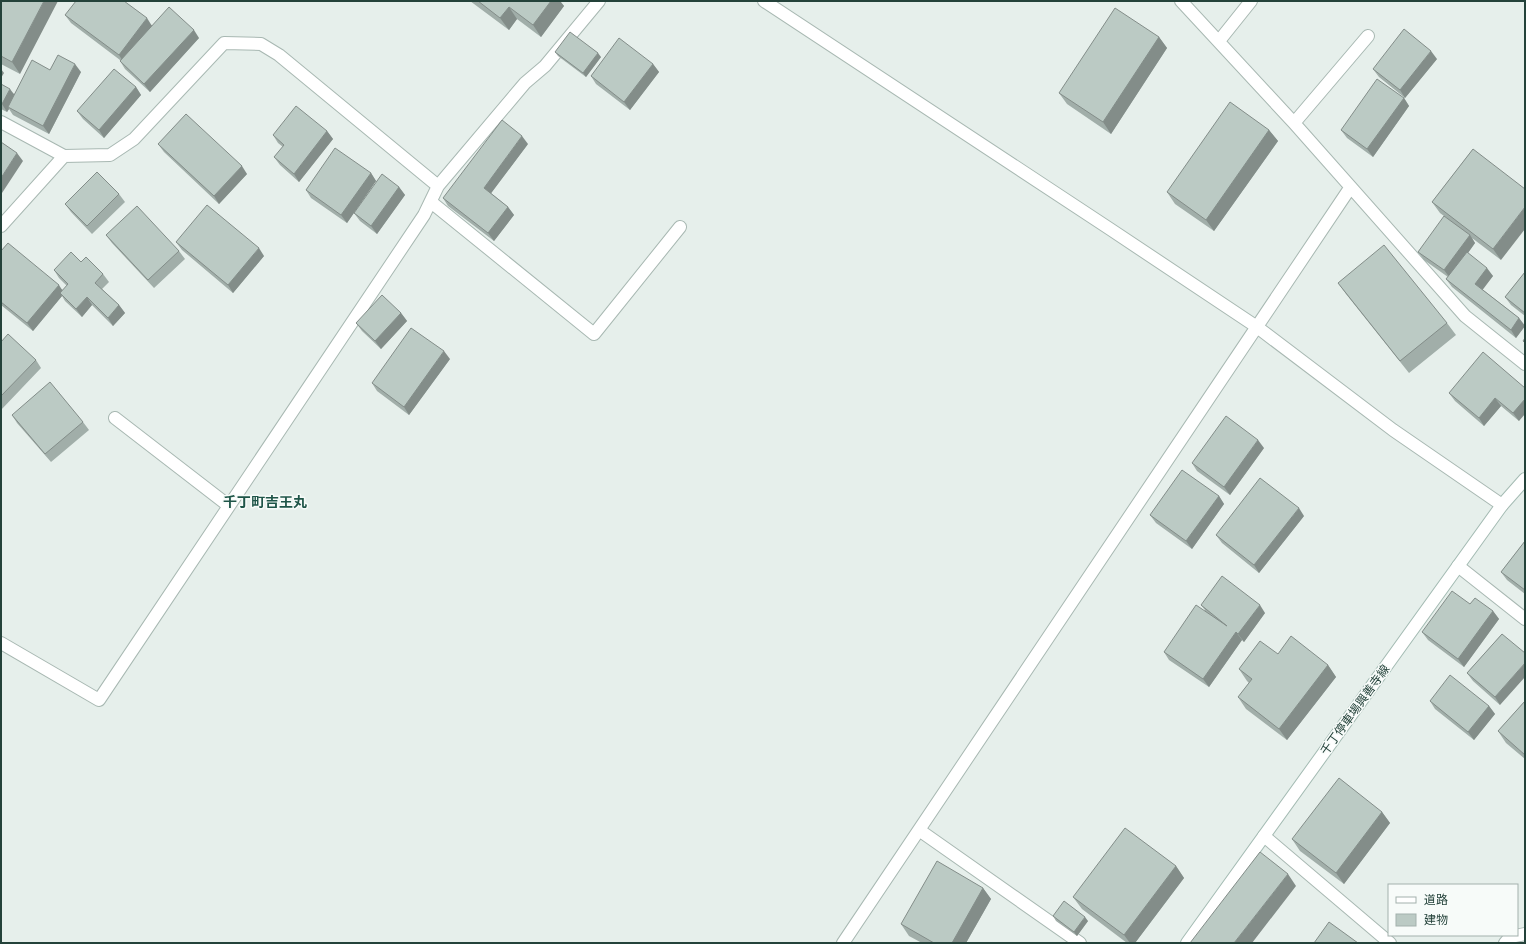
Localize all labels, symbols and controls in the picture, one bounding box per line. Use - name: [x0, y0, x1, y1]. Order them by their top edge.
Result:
- district label: 千丁町吉王丸: [223, 494, 307, 510]
- street label: 千丁停車場興善寺線: [1318, 662, 1392, 757]
- legend: [1388, 884, 1518, 936]
- text: 道路: [1424, 893, 1448, 906]
- text: 建物: [1424, 913, 1448, 926]

